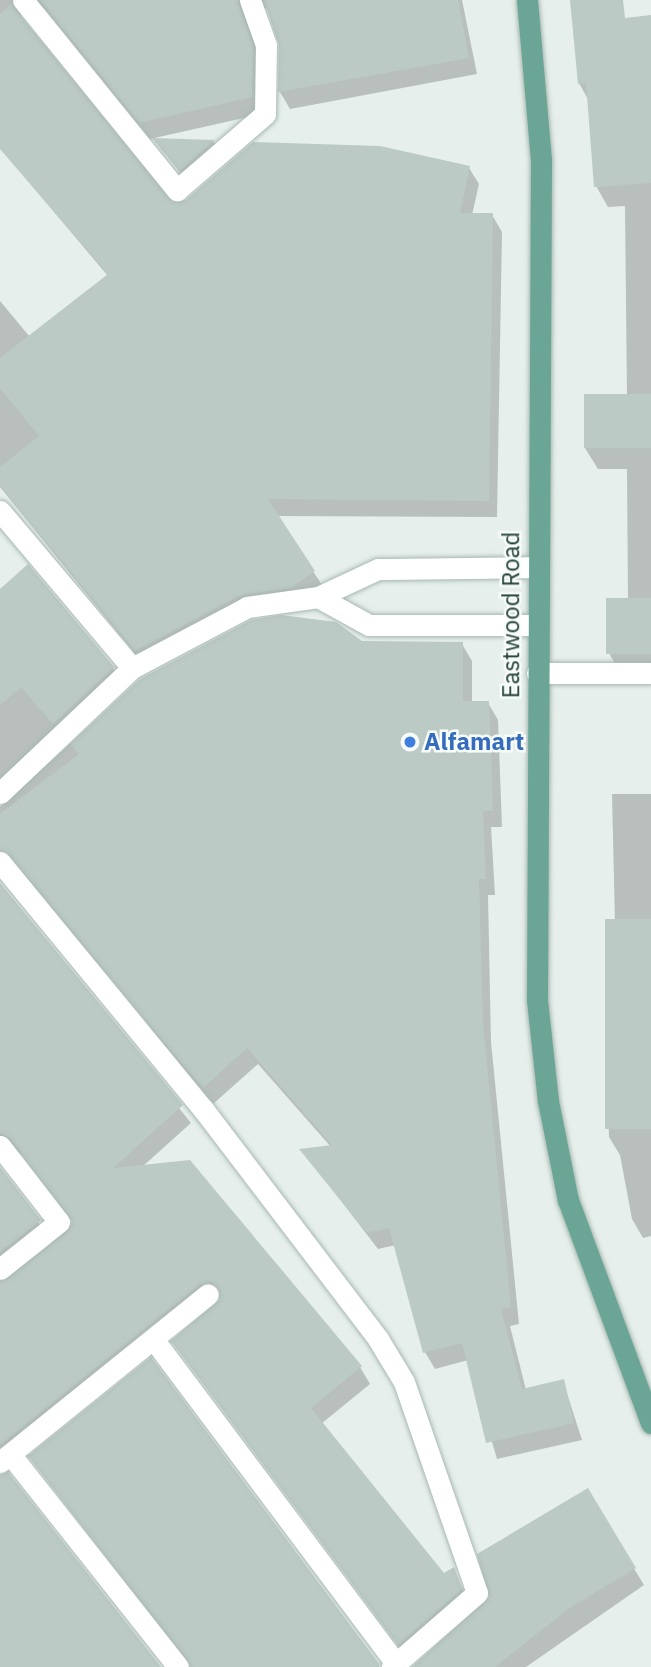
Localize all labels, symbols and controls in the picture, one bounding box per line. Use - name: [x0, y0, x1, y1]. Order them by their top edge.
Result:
- street label: Eastwood Road: [497, 532, 525, 698]
- place label: Alfamart: [424, 728, 524, 756]
- marker: Alfamart: [402, 734, 418, 750]

